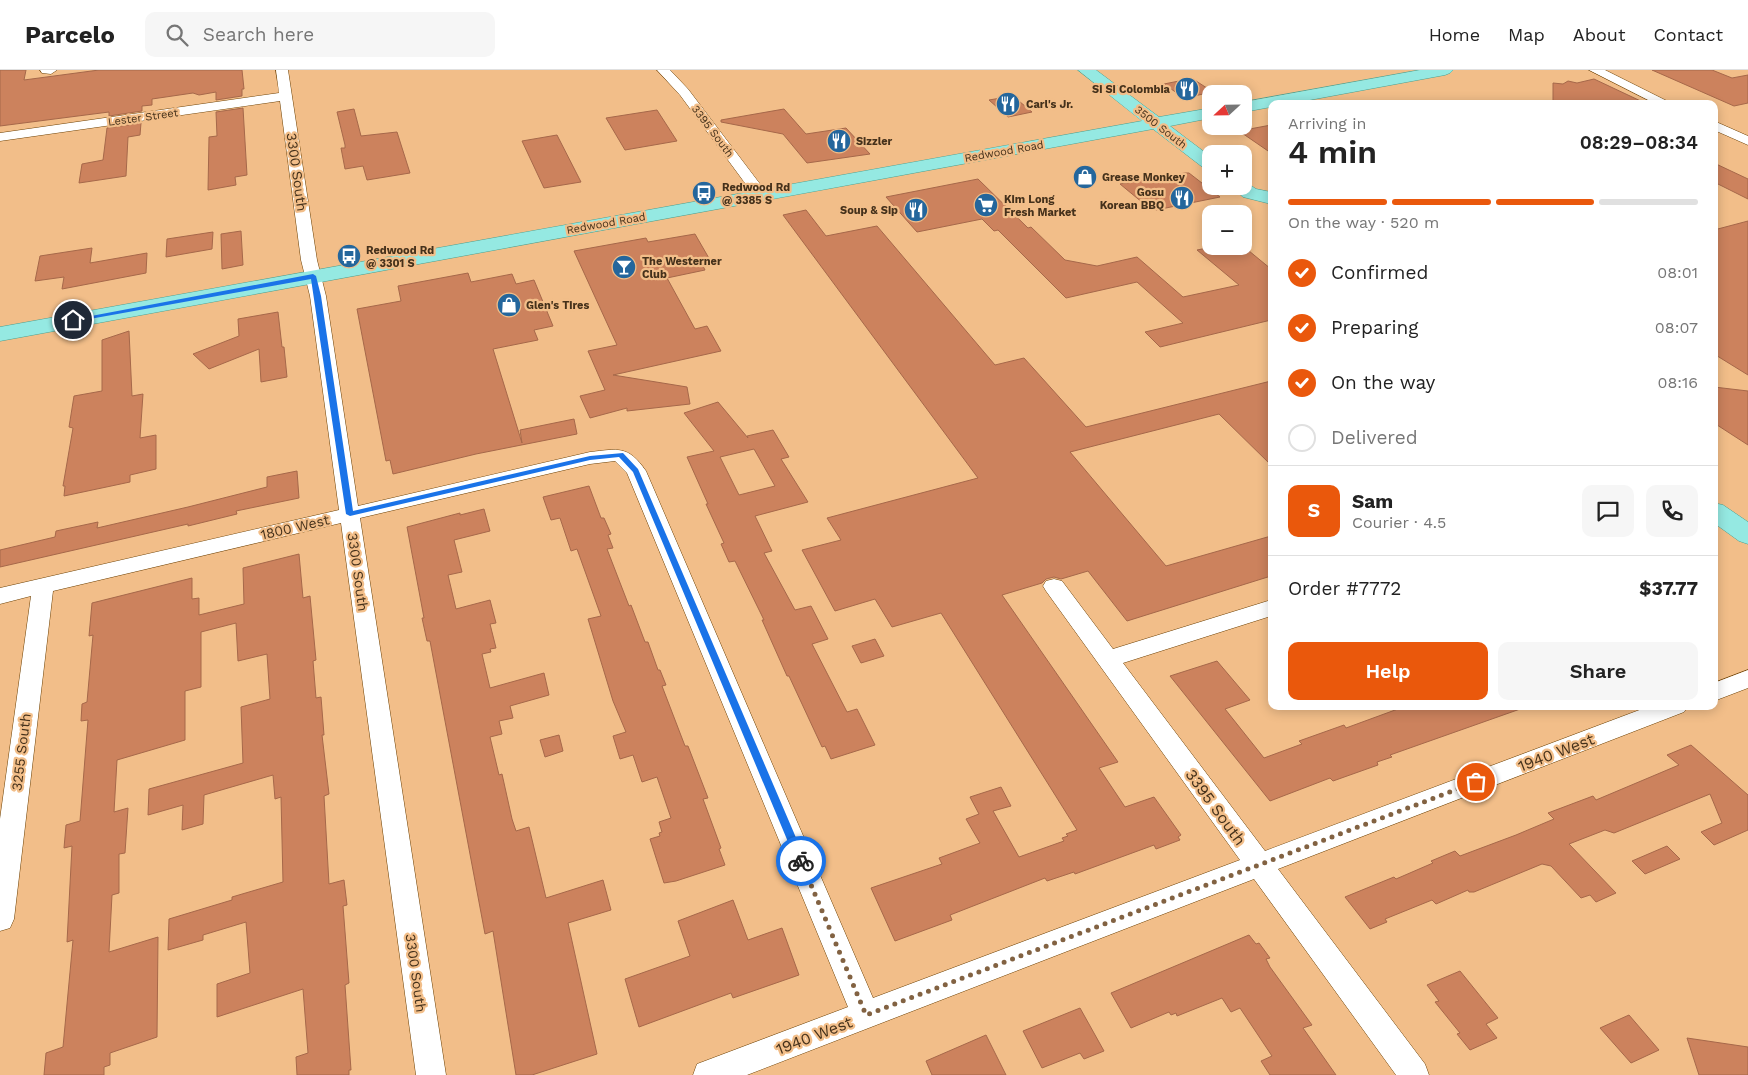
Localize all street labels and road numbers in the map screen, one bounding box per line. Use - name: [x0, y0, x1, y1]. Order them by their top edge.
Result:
- street label: 3395 South: [689, 103, 736, 160]
- street label: 3500 South: [1132, 103, 1189, 152]
- street label: Lester Street: [107, 106, 179, 129]
- street label: 3300 South: [284, 132, 310, 212]
- street label: Redwood Road: [964, 138, 1045, 165]
- street label: Redwood Road: [566, 210, 647, 237]
- street label: 1800 West: [259, 511, 331, 543]
- street label: 3300 South: [345, 532, 371, 612]
- street label: 3255 South: [8, 712, 34, 792]
- street label: 1940 West: [1515, 729, 1597, 776]
- street label: 3395 South: [1182, 765, 1250, 849]
- street label: 3300 South: [403, 933, 429, 1013]
- street label: 1940 West: [773, 1012, 855, 1059]

